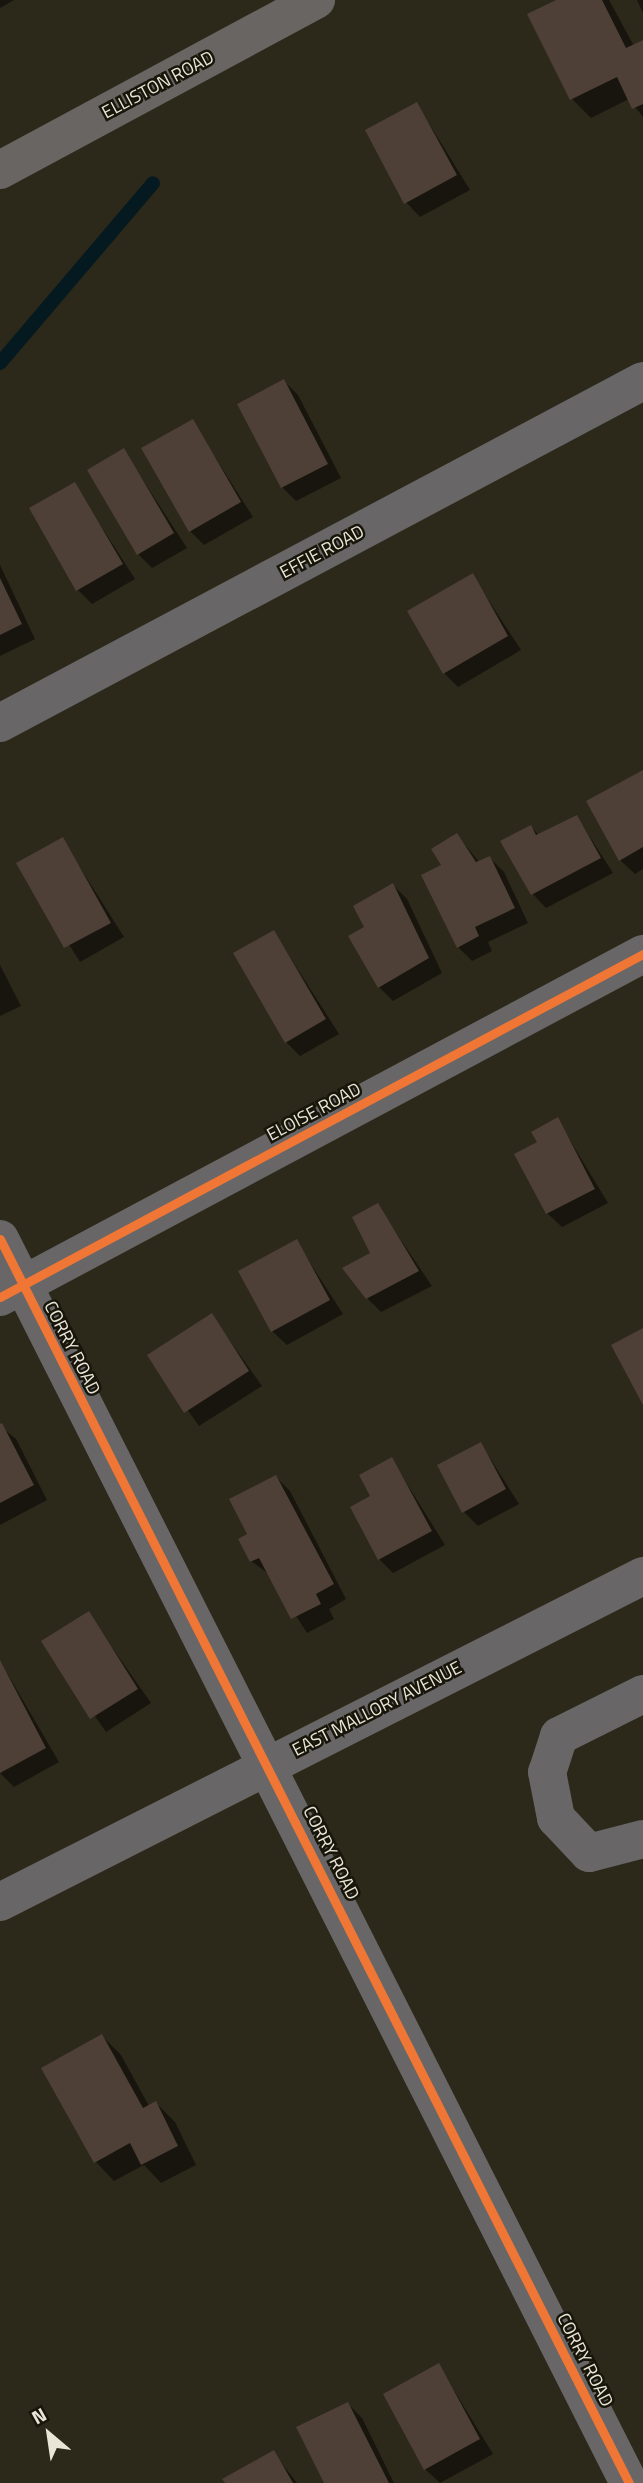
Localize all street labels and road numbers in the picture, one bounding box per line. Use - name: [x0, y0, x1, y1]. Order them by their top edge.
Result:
- street label: ELLISTON ROAD: [98, 46, 218, 124]
- street label: EFFIE ROAD: [276, 521, 368, 583]
- street label: ELOISE ROAD: [263, 1078, 365, 1146]
- street label: CORRY ROAD: [39, 1298, 105, 1398]
- street label: EAST MALLORY AVENUE: [289, 1657, 465, 1761]
- street label: CORRY ROAD: [298, 1803, 364, 1903]
- street label: CORRY ROAD: [552, 2310, 618, 2410]

